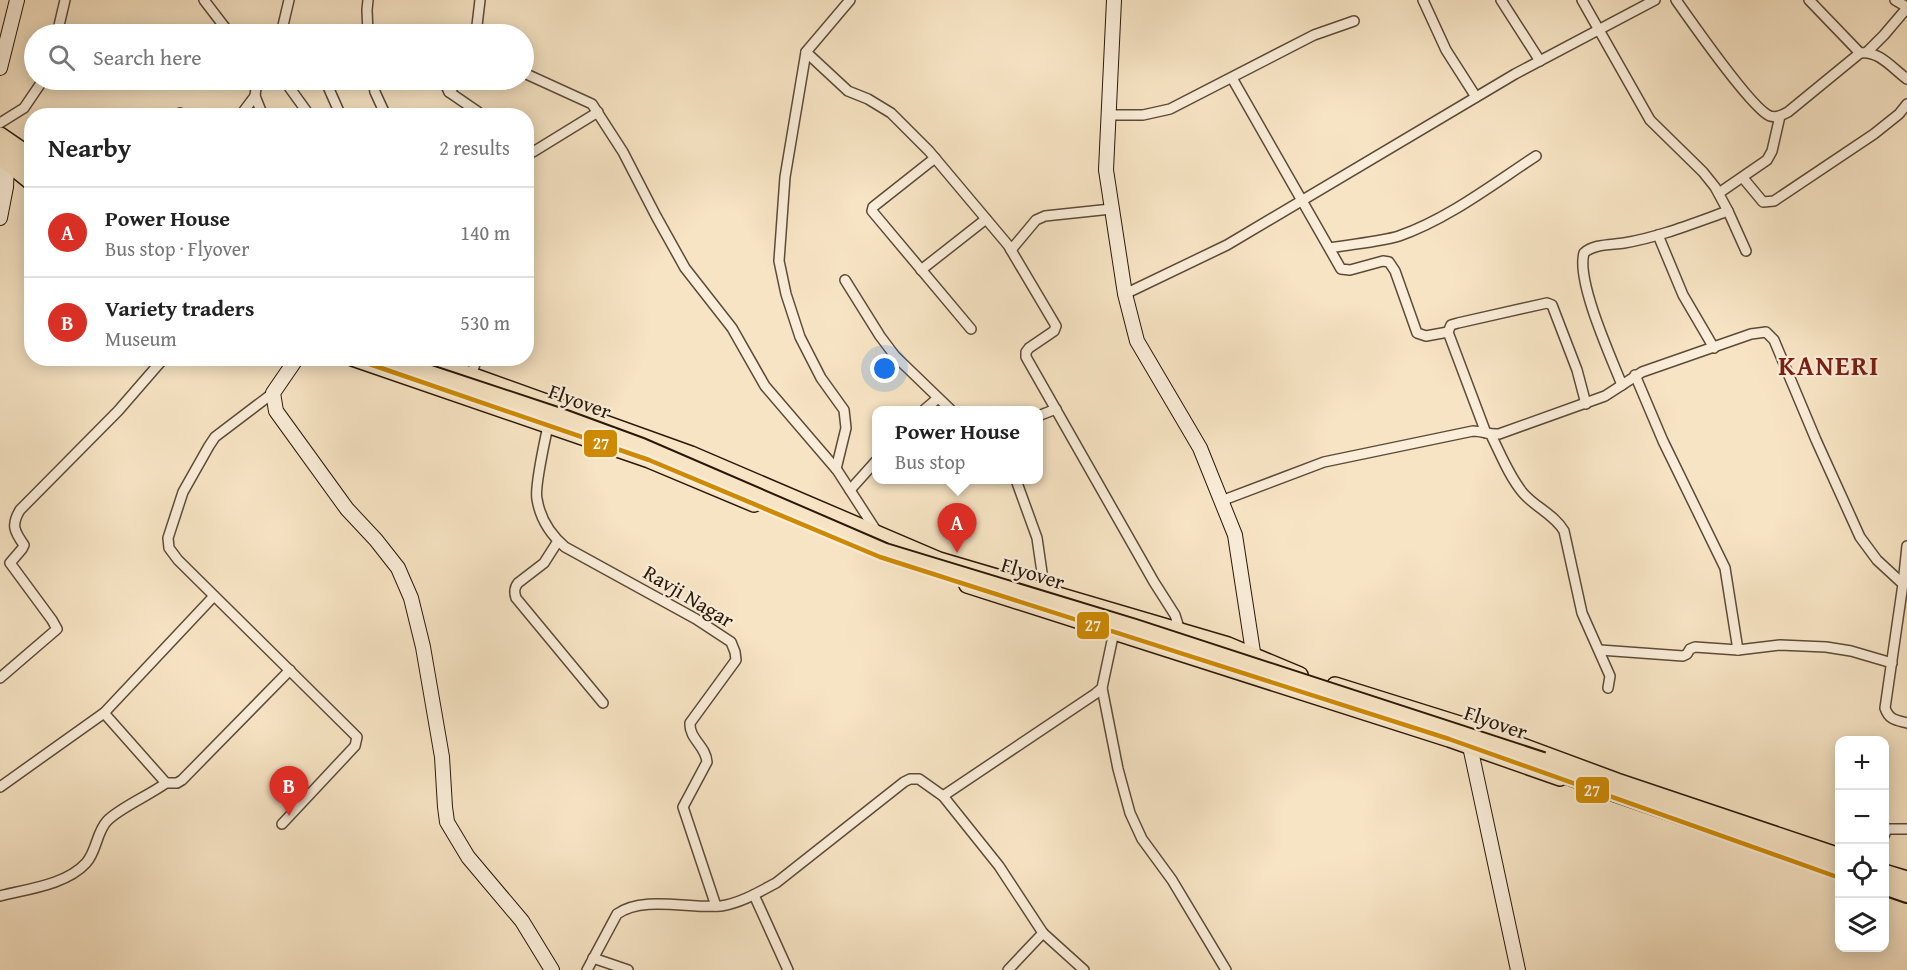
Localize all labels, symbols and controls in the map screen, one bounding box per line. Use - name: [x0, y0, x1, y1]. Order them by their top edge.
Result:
- search box: [24, 24, 534, 90]
- icon: search: [45, 41, 78, 74]
- text: Search here: [93, 41, 202, 73]
- text: Nearby: [48, 128, 131, 167]
- text: 2 results: [439, 133, 510, 162]
- text: Power House: [105, 202, 230, 234]
- text: A: [61, 218, 74, 247]
- text: 140 m: [460, 218, 510, 247]
- text: Bus stop · Flyover: [105, 234, 249, 263]
- text: Variety traders: [105, 292, 254, 324]
- text: B: [61, 308, 74, 337]
- text: 530 m: [460, 308, 510, 337]
- text: Museum: [105, 324, 177, 353]
- district label: KANERI: [1778, 345, 1880, 385]
- your location: [870, 354, 899, 383]
- street label: Flyover: [544, 375, 616, 427]
- popup: [872, 406, 1043, 484]
- text: Power House: [895, 415, 1020, 447]
- line badge: 27: [583, 429, 618, 458]
- text: 27: [593, 431, 609, 455]
- text: Bus stop: [895, 447, 965, 476]
- pin: A: [938, 504, 976, 553]
- street label: Flyover: [997, 549, 1069, 597]
- street label: Ravji Nagar: [638, 557, 741, 635]
- line badge: 27: [1076, 611, 1110, 640]
- text: 27: [1085, 613, 1101, 637]
- street label: Flyover: [1460, 697, 1532, 747]
- map controls: [1835, 736, 1889, 952]
- button: +: [1835, 736, 1889, 790]
- pin: B: [270, 766, 308, 816]
- line badge: 27: [1575, 776, 1610, 804]
- text: 27: [1584, 778, 1600, 802]
- button: −: [1835, 790, 1889, 844]
- button: locate: [1835, 844, 1889, 898]
- button: layers: [1835, 898, 1889, 952]

